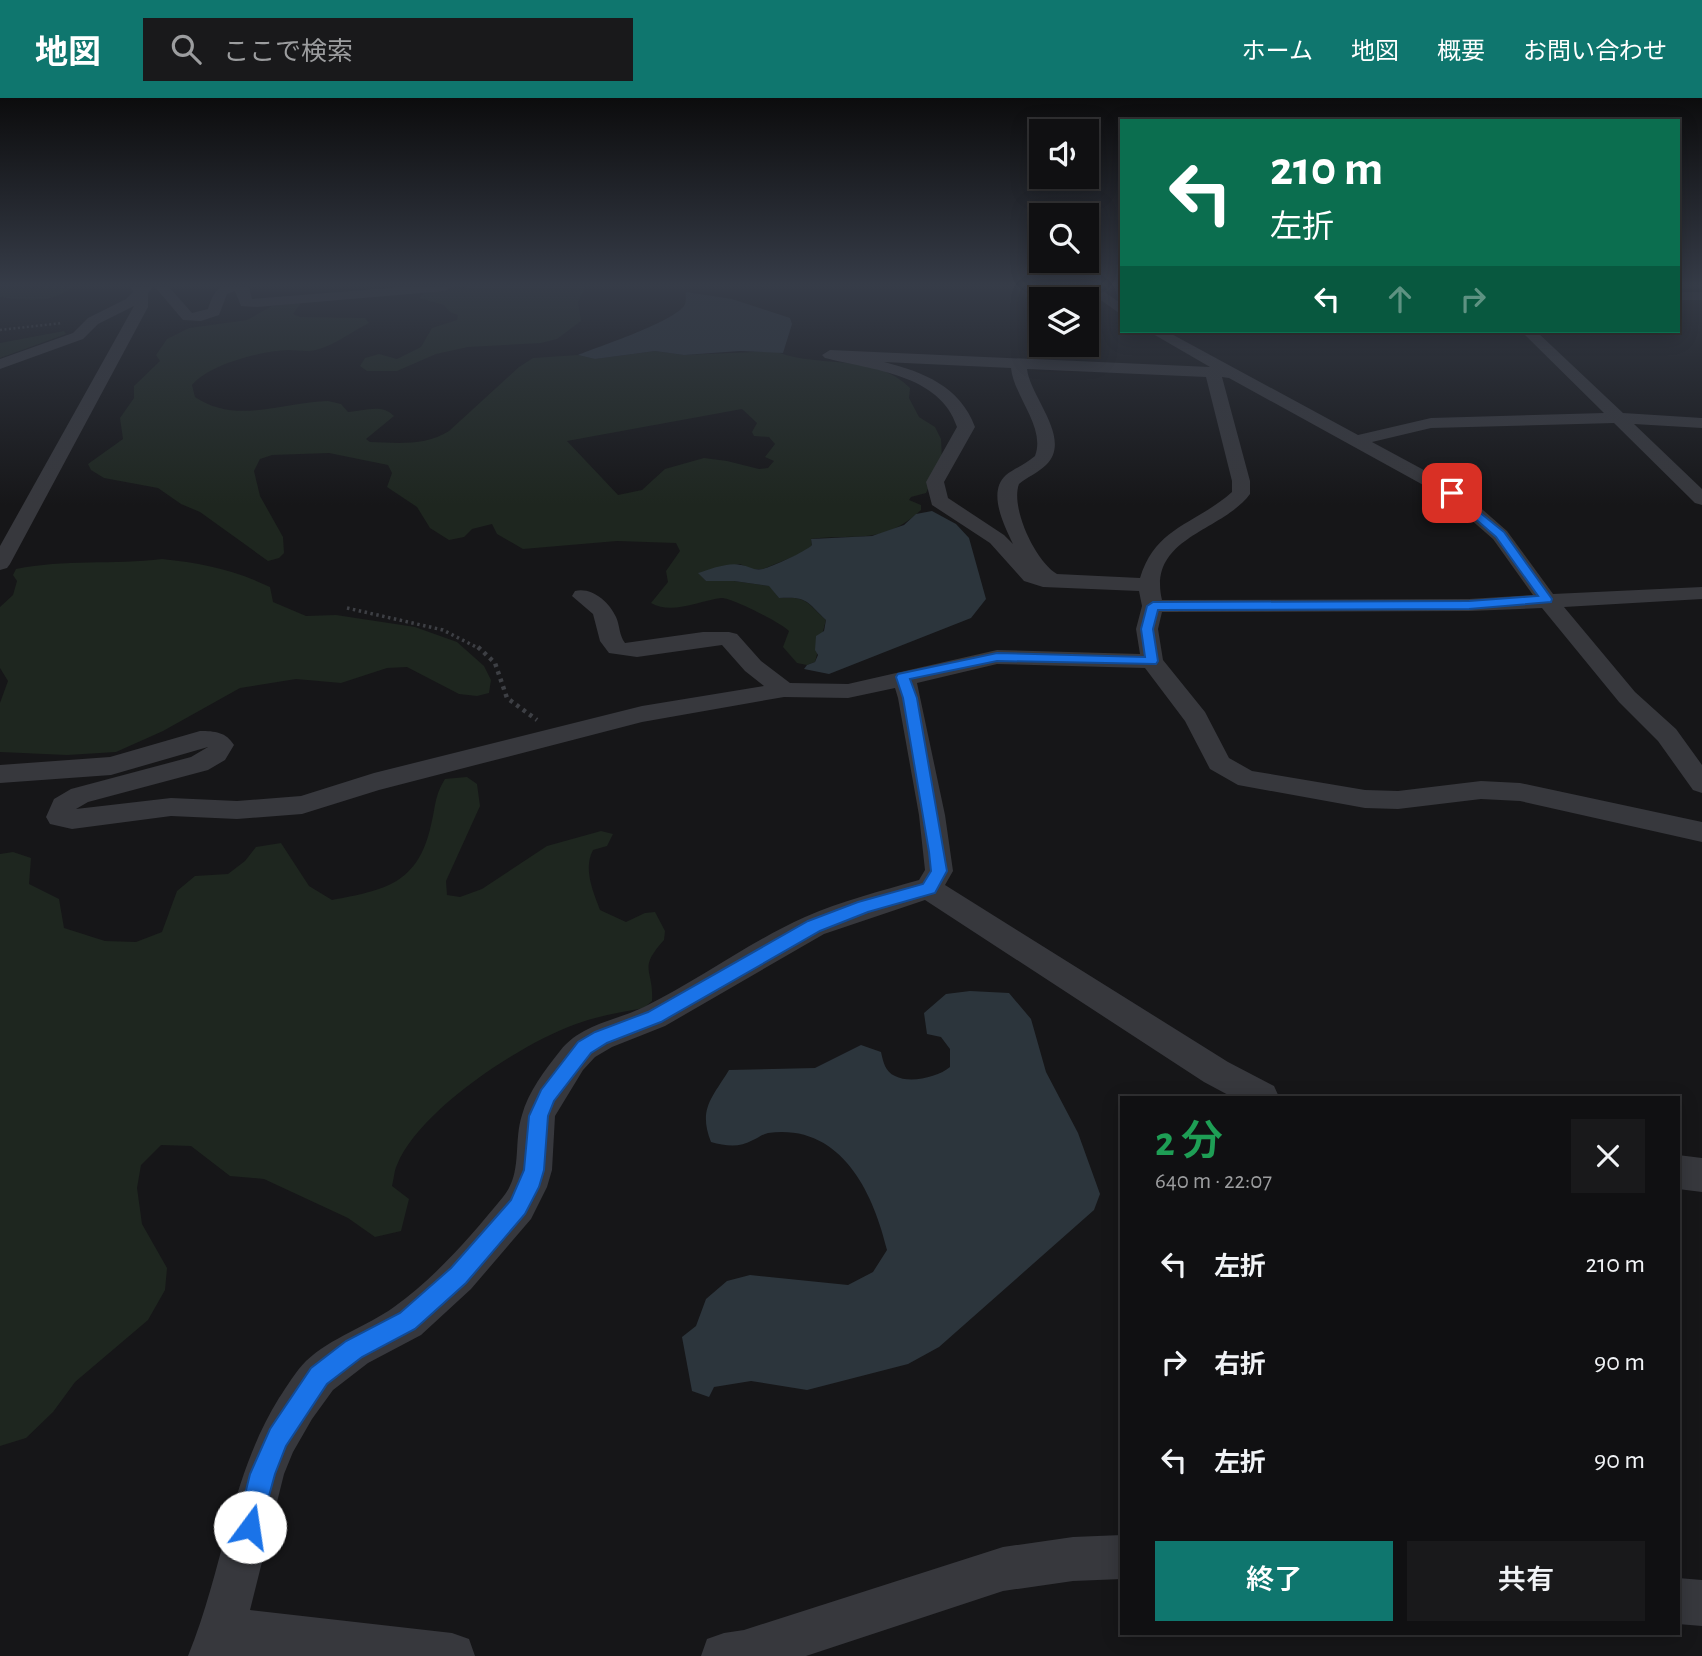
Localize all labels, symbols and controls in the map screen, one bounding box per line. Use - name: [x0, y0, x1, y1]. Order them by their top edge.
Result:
- search box: [143, 18, 633, 81]
- icon: search: [167, 30, 205, 68]
- text: 地図: [35, 37, 101, 70]
- text: ここで検索: [223, 39, 353, 65]
- text: ホーム: [1242, 40, 1313, 64]
- text: 地図: [1351, 40, 1399, 64]
- text: 概要: [1437, 40, 1485, 64]
- text: お問い合わせ: [1523, 40, 1667, 64]
- map controls: [1029, 119, 1099, 357]
- button: sound: [1029, 119, 1099, 189]
- text: 210 m: [1270, 145, 1383, 194]
- icon: left: [1155, 147, 1246, 238]
- button: search: [1029, 203, 1099, 273]
- text: 左折: [1270, 211, 1334, 243]
- icon: left: [1308, 280, 1346, 318]
- icon: ahead: [1381, 280, 1419, 318]
- icon: right: [1454, 280, 1492, 318]
- button: layers: [1029, 287, 1099, 357]
- pin: [1422, 463, 1482, 523]
- icon: arrive: [1433, 474, 1471, 512]
- button: close: [1571, 1119, 1645, 1193]
- text: 2 分: [1155, 1121, 1223, 1163]
- text: 640 m · 22:07: [1155, 1170, 1272, 1193]
- icon: left: [1155, 1245, 1193, 1283]
- text: 210 m: [1585, 1251, 1645, 1277]
- text: 左折: [1214, 1254, 1266, 1280]
- icon: right: [1155, 1343, 1193, 1381]
- text: 90 m: [1594, 1349, 1645, 1375]
- text: 右折: [1214, 1352, 1266, 1378]
- icon: left: [1155, 1441, 1193, 1479]
- text: 90 m: [1594, 1447, 1645, 1473]
- text: 左折: [1214, 1450, 1266, 1476]
- position arrow: [213, 1490, 287, 1564]
- button: 終了: [1155, 1541, 1393, 1621]
- button: 共有: [1407, 1541, 1645, 1621]

